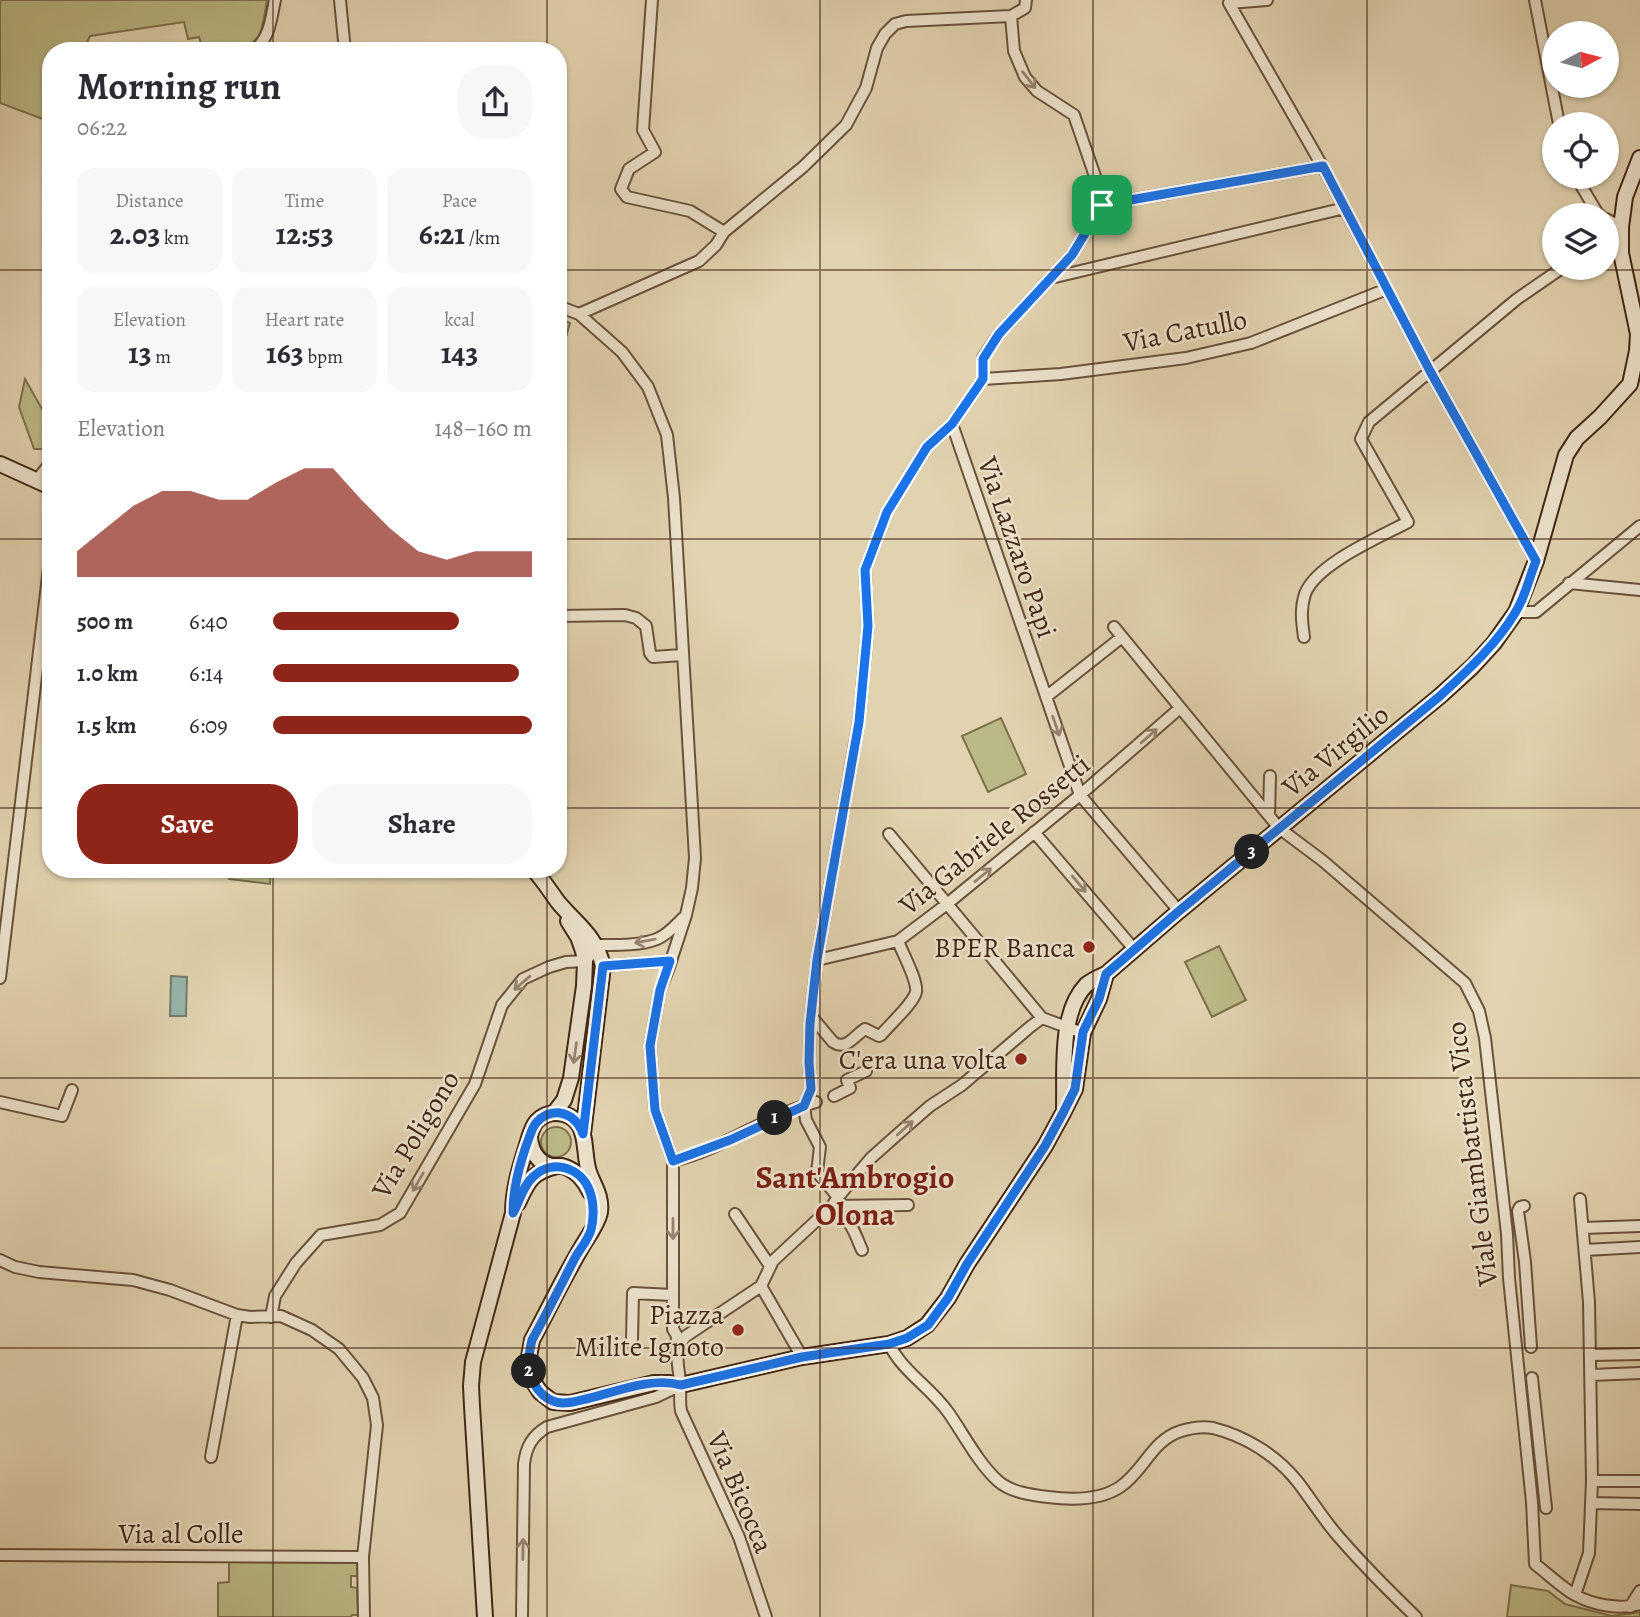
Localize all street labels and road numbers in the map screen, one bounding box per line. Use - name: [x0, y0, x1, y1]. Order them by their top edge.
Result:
- street label: Via Catullo: [1119, 300, 1250, 362]
- street label: Via Lazzaro Papi: [968, 451, 1066, 643]
- street label: Via Virgilio: [1273, 696, 1397, 806]
- street label: Via Gabriele Rossetti: [890, 746, 1098, 924]
- street label: Viale Giambattista Vico: [1437, 1019, 1507, 1289]
- street label: Via Poligono: [362, 1064, 469, 1206]
- street label: Via Bicocca: [697, 1425, 783, 1559]
- street label: Via al Colle: [118, 1515, 244, 1553]

